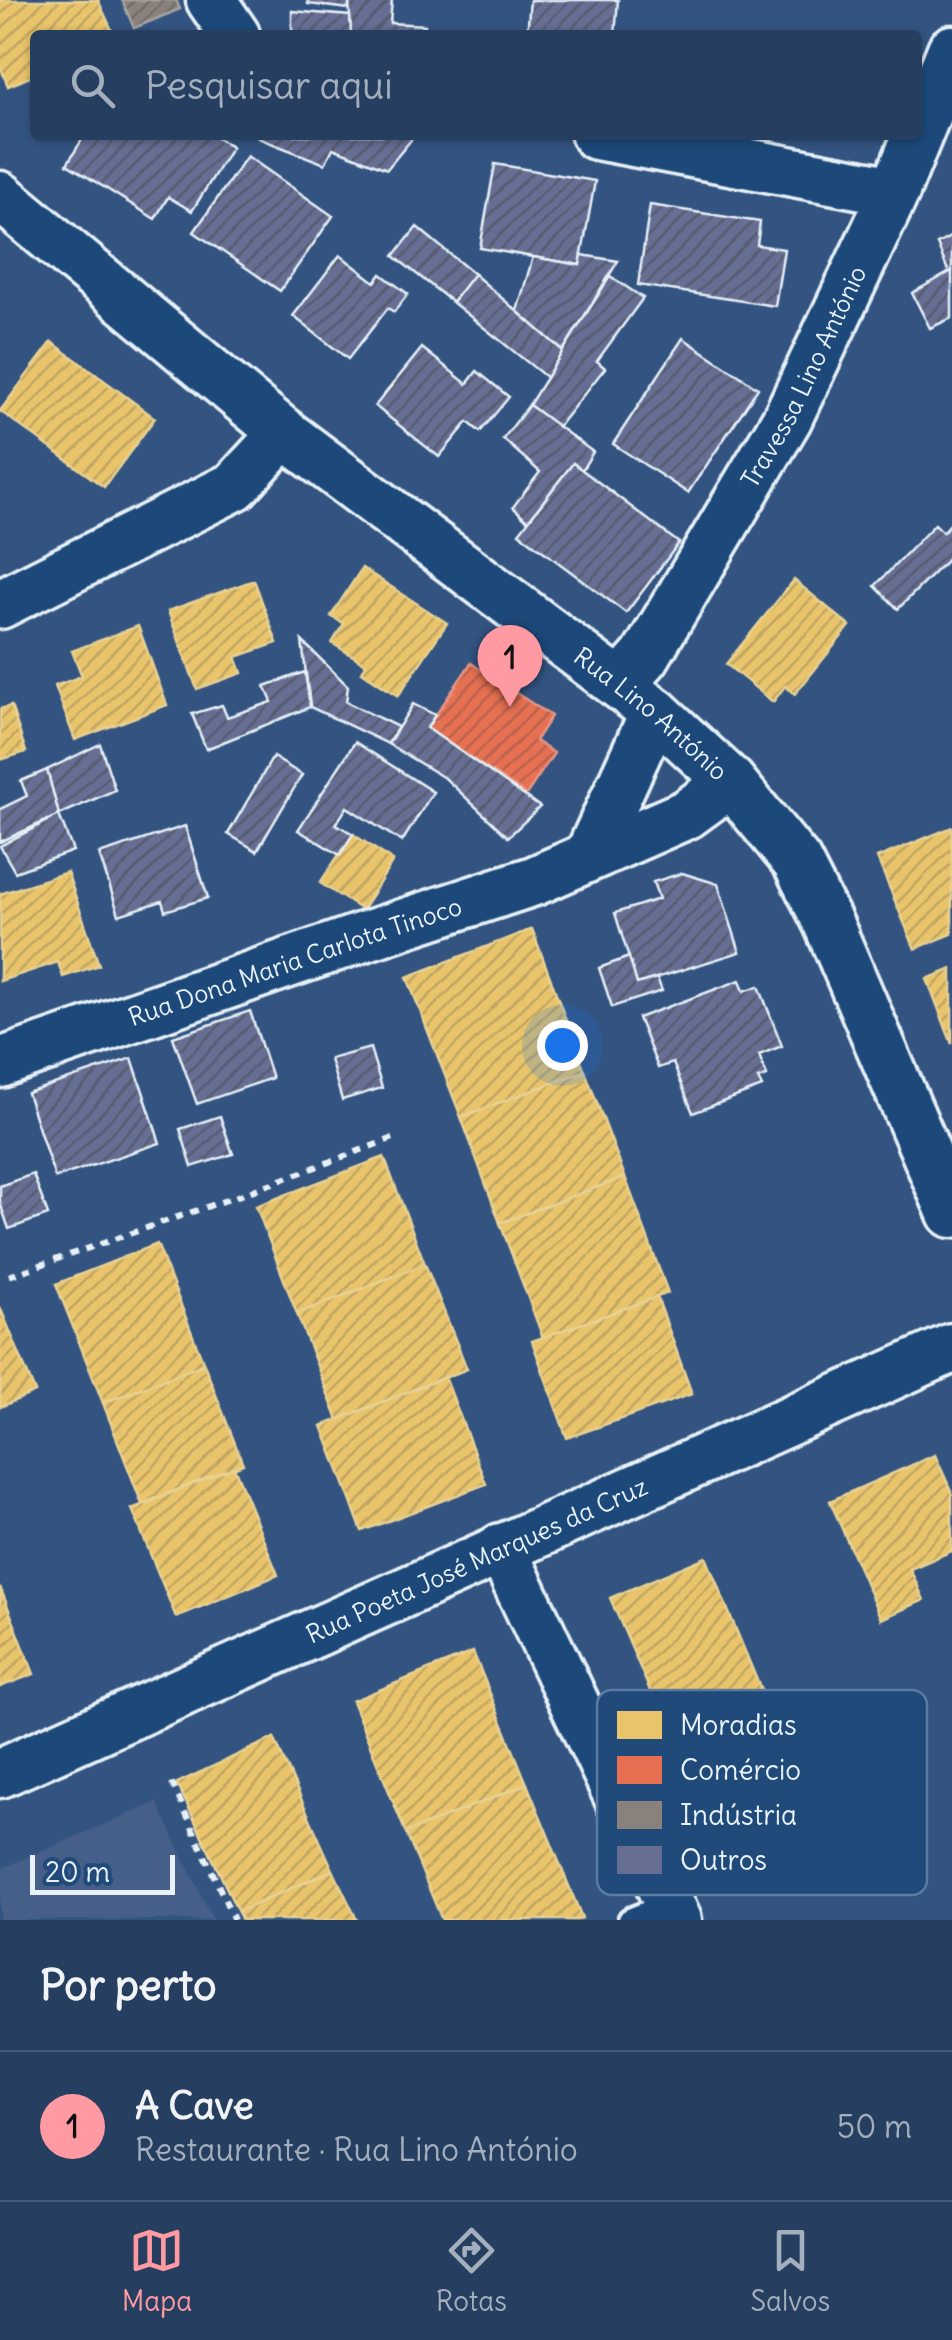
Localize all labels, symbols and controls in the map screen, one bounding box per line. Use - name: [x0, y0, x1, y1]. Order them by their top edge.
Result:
- search box: [30, 30, 922, 140]
- icon: search: [65, 58, 120, 113]
- text: Pesquisar aqui: [145, 62, 393, 109]
- street label: Travessa Lino António: [734, 261, 873, 493]
- pin: 1: [478, 624, 542, 707]
- street label: Rua Lino António: [568, 640, 735, 787]
- street label: Rua Dona Maria Carlota Tinoco: [124, 890, 466, 1033]
- your location: [537, 1020, 588, 1071]
- street label: Rua Poeta José Marques da Cruz: [301, 1470, 652, 1650]
- legend: [597, 1690, 927, 1895]
- text: Moradias: [680, 1707, 797, 1743]
- text: Comércio: [680, 1752, 801, 1788]
- text: Indústria: [680, 1797, 797, 1833]
- text: Outros: [680, 1842, 767, 1878]
- scale bar: [30, 1850, 175, 1894]
- text: 20 m: [45, 1854, 110, 1890]
- text: Por perto: [40, 1959, 217, 2011]
- text: A Cave: [135, 2082, 254, 2129]
- text: 1: [66, 2106, 79, 2147]
- text: 50 m: [837, 2106, 912, 2147]
- text: Restaurante · Rua Lino António: [135, 2129, 578, 2170]
- tab: Mapa: [122, 2223, 192, 2319]
- tab: Rotas: [436, 2223, 507, 2319]
- tab: Salvos: [750, 2223, 830, 2319]

